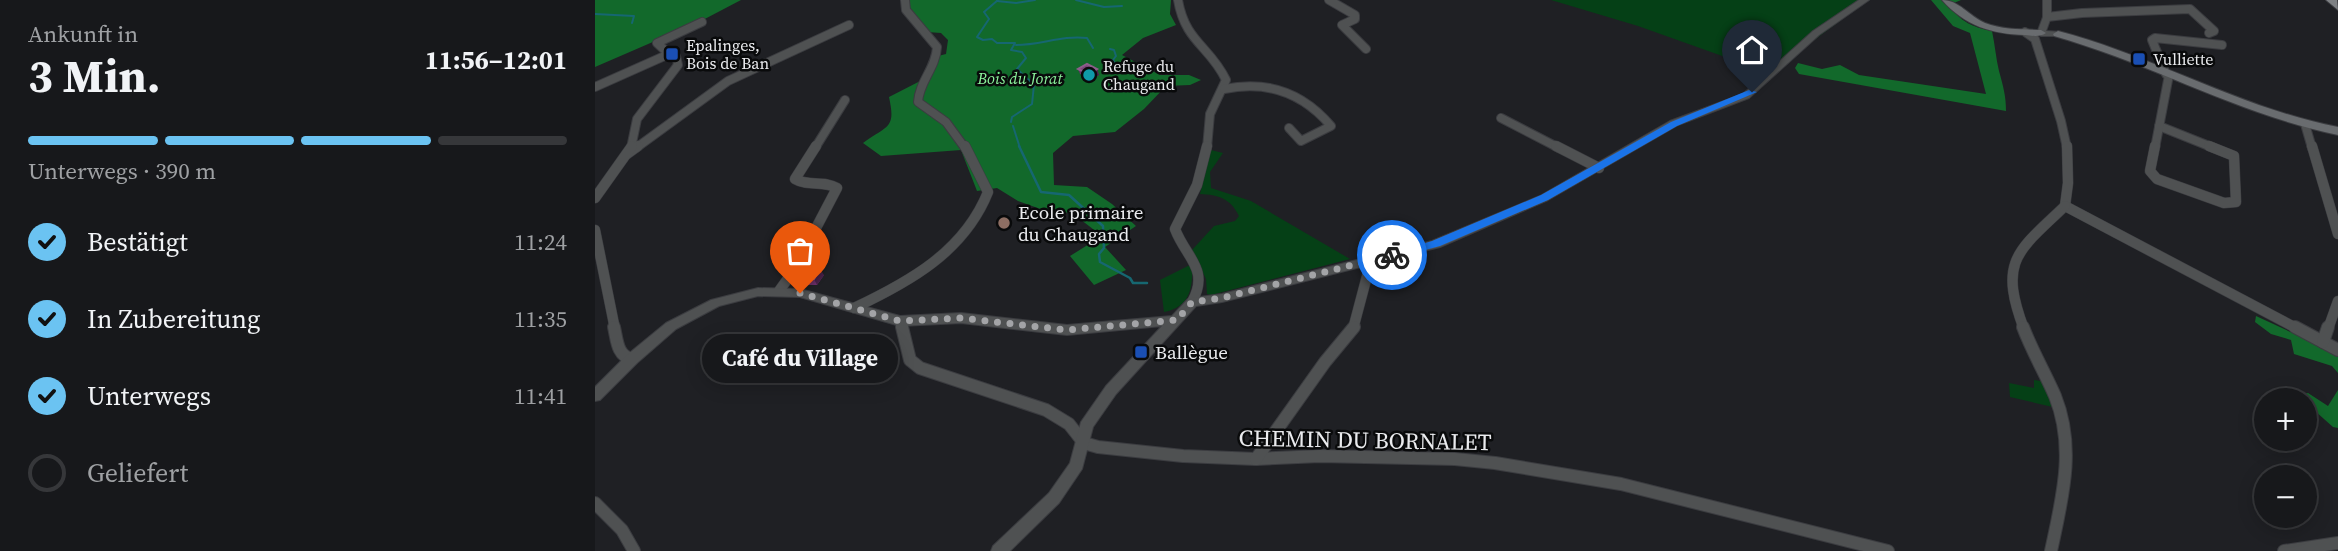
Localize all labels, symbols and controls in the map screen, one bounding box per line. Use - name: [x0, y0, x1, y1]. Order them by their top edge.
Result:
- text: Ankunft in: [28, 18, 138, 50]
- pin: [1722, 20, 1782, 92]
- icon: home: [1733, 31, 1771, 69]
- place label: Epalinges, Bois de Ban: [686, 34, 769, 74]
- text: 11:56–12:01: [425, 42, 567, 78]
- text: 3 Min.: [28, 44, 161, 107]
- marker: Epalinges, Bois de Ban: [664, 46, 680, 62]
- place label: Vulliette: [2153, 48, 2213, 70]
- marker: Vulliette: [2131, 51, 2147, 67]
- place label: Refuge du Chaugand: [1103, 55, 1175, 95]
- park label: Bois du Jorat: [976, 67, 1063, 89]
- marker: Refuge du Chaugand: [1081, 67, 1097, 83]
- text: Unterwegs · 390 m: [28, 155, 216, 187]
- place label: Ecole primaire du Chaugand: [1018, 199, 1144, 247]
- marker: Ecole primaire du Chaugand: [996, 215, 1012, 231]
- courier: [1357, 220, 1427, 290]
- pin: [770, 221, 830, 293]
- icon: check: [28, 223, 66, 261]
- text: Bestätigt: [87, 224, 188, 260]
- text: 11:24: [514, 226, 567, 258]
- icon: bag: [781, 232, 819, 270]
- icon: bike: [1373, 236, 1411, 274]
- icon: check: [28, 300, 66, 338]
- text: In Zubereitung: [87, 301, 261, 337]
- text: 11:35: [514, 303, 567, 335]
- callout: Café du Village: [702, 335, 898, 384]
- place label: Ballègue: [1155, 339, 1228, 365]
- text: Café du Village: [722, 342, 878, 374]
- marker: Ballègue: [1133, 344, 1149, 360]
- icon: check: [28, 377, 66, 415]
- text: Unterwegs: [87, 378, 211, 414]
- text: 11:41: [514, 380, 567, 412]
- map controls: [2254, 388, 2317, 528]
- button: +: [2254, 388, 2317, 451]
- street label: CHEMIN DU BORNALET: [1238, 422, 1492, 458]
- text: Geliefert: [87, 455, 188, 491]
- button: −: [2254, 465, 2317, 528]

